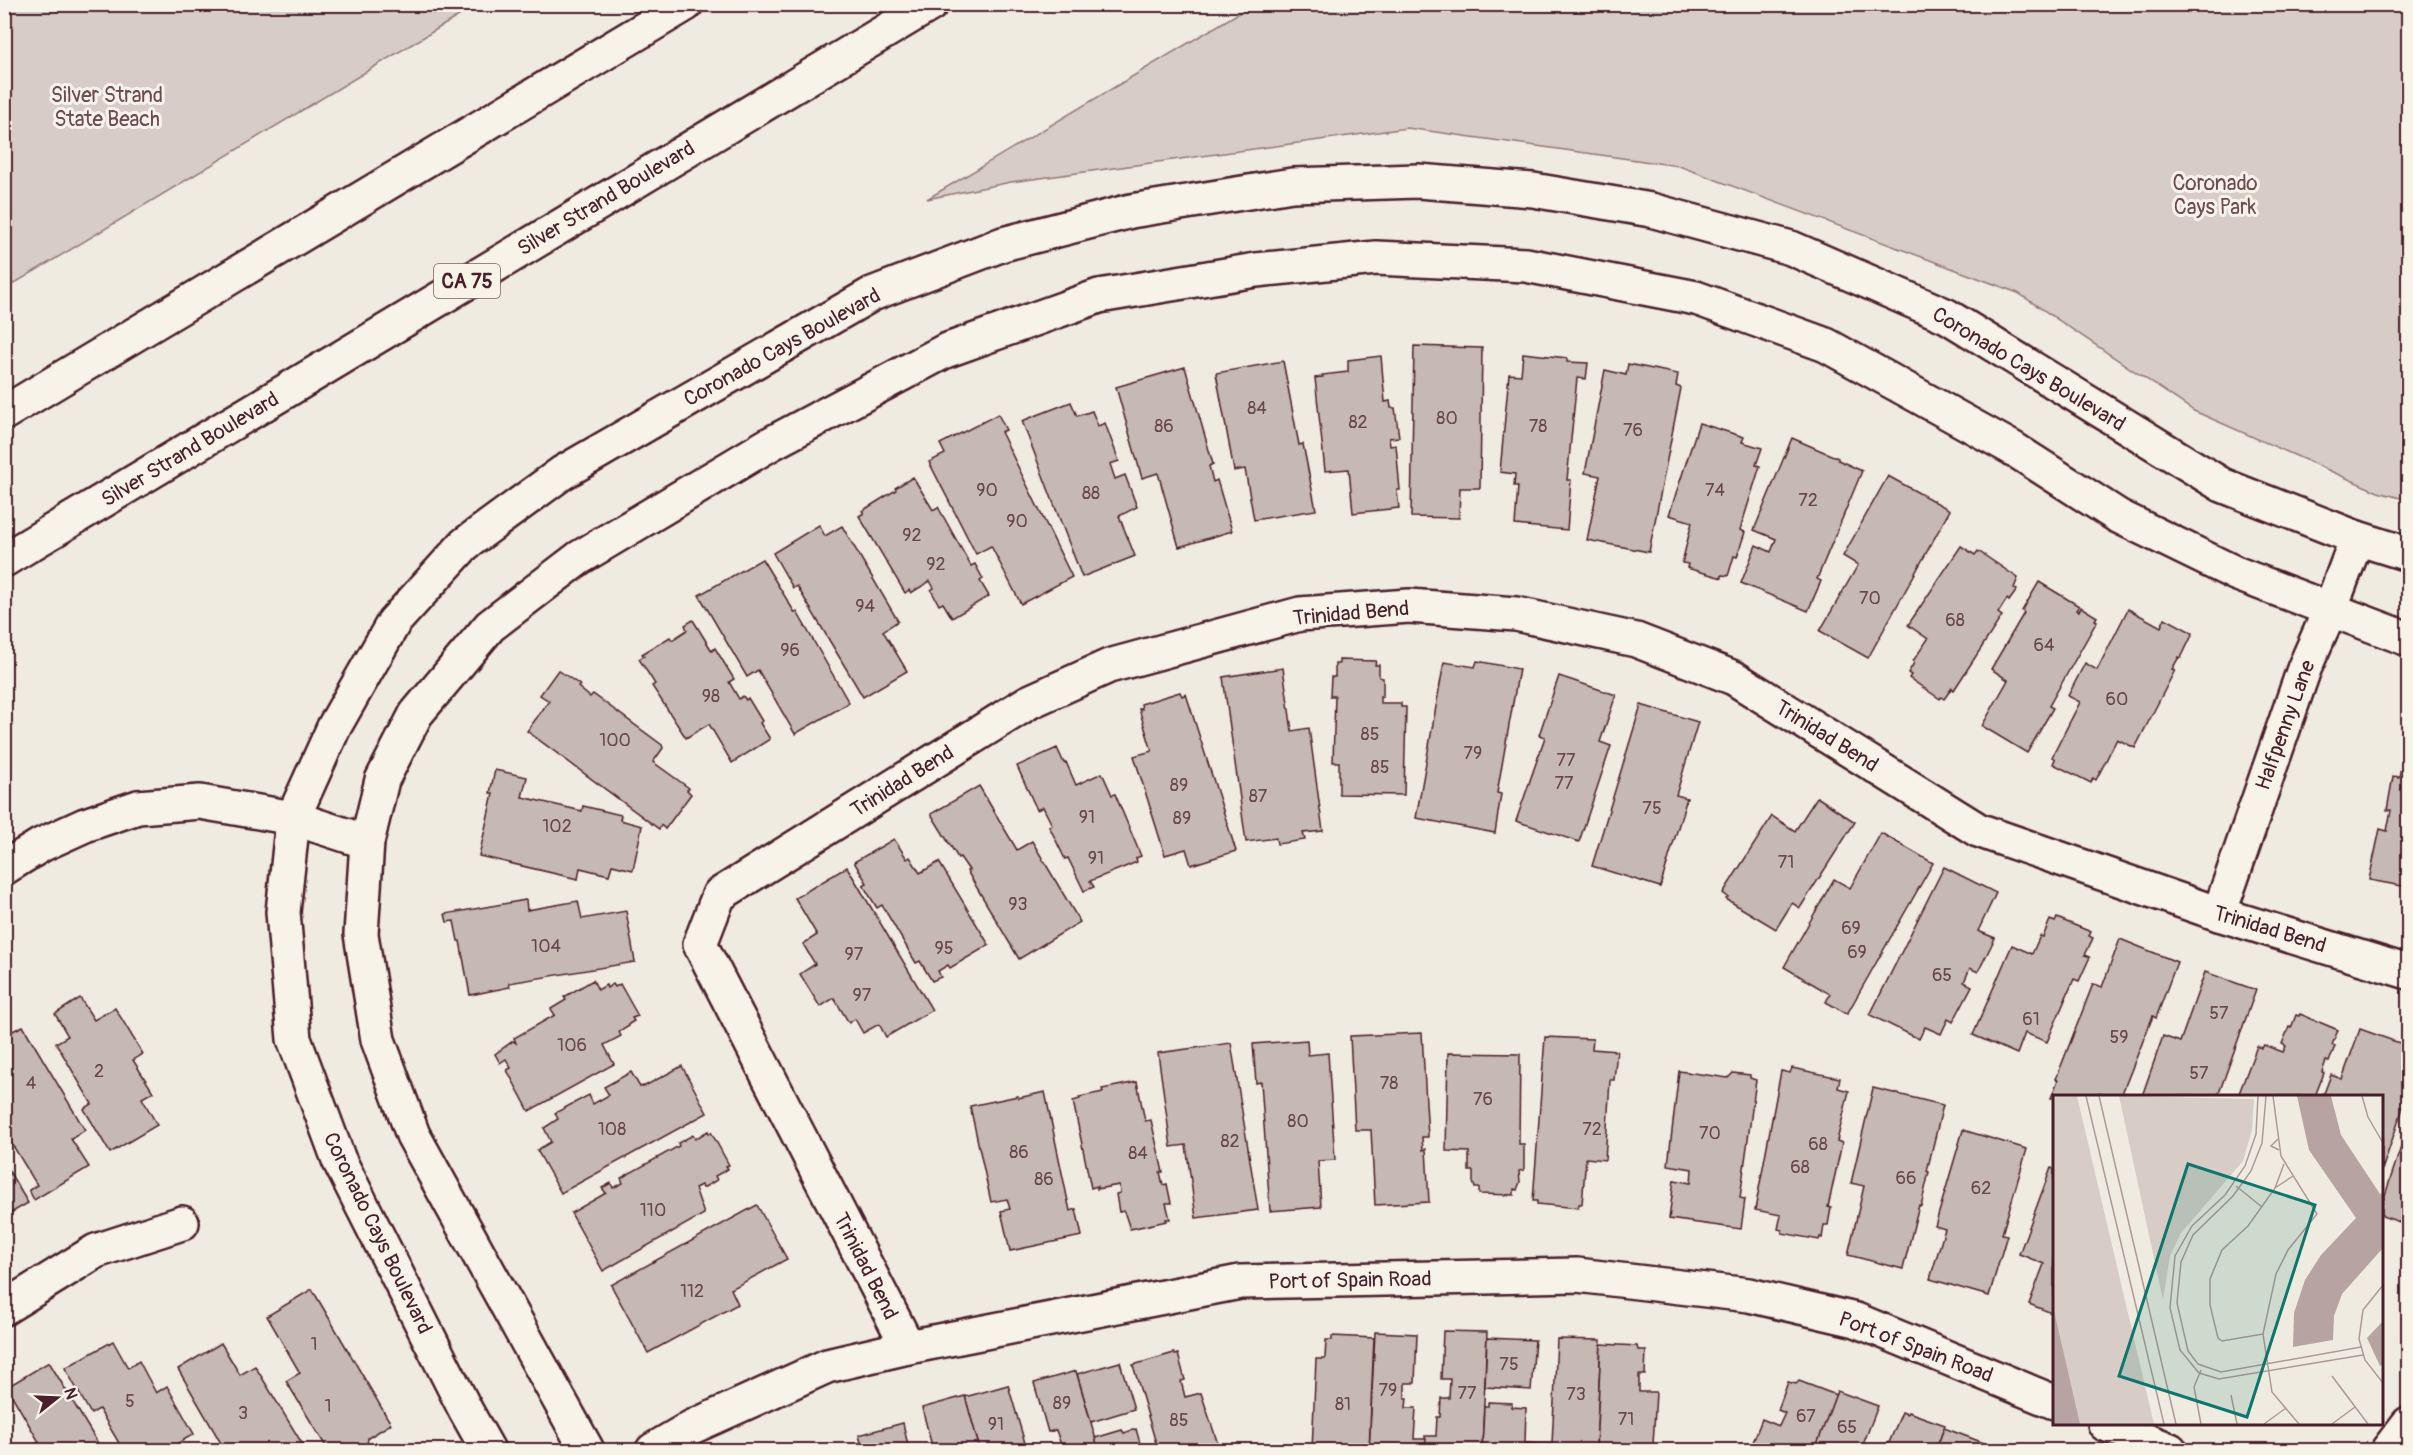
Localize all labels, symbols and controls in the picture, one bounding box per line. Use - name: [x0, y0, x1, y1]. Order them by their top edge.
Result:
- park label: Silver Strand State Beach: [51, 82, 163, 133]
- street label: Silver Strand Boulevard: [512, 135, 700, 262]
- park label: Coronado Cays Park: [2172, 170, 2258, 221]
- road number: CA 75: [434, 264, 500, 298]
- street label: Coronado Cays Boulevard: [679, 282, 885, 413]
- street label: Coronado Cays Boulevard: [1927, 301, 2130, 438]
- street label: Silver Strand Boulevard: [96, 386, 284, 513]
- house number: 84: [1247, 397, 1267, 420]
- house number: 80: [1436, 407, 1458, 430]
- house number: 82: [1348, 411, 1368, 434]
- house number: 86: [1154, 415, 1174, 438]
- house number: 78: [1529, 415, 1547, 438]
- house number: 76: [1623, 419, 1643, 442]
- house number: 90: [976, 479, 998, 502]
- house number: 74: [1705, 479, 1726, 502]
- house number: 88: [1082, 482, 1100, 505]
- house number: 72: [1798, 489, 1818, 512]
- house number: 90: [1006, 510, 1028, 533]
- house number: 92: [902, 524, 922, 547]
- house number: 92: [926, 553, 946, 576]
- house number: 70: [1859, 587, 1881, 610]
- house number: 94: [855, 595, 875, 618]
- street label: Trinidad Bend: [1292, 595, 1410, 632]
- house number: 68: [1945, 609, 1965, 632]
- house number: 64: [2034, 634, 2055, 657]
- house number: 96: [780, 639, 800, 662]
- street label: Halfpenny Lane: [2249, 656, 2322, 794]
- house number: 98: [702, 685, 720, 708]
- house number: 60: [2106, 688, 2128, 711]
- street label: Trinidad Bend: [1770, 694, 1883, 779]
- house number: 85: [1361, 723, 1379, 746]
- house number: 100: [599, 729, 631, 752]
- street label: Trinidad Bend: [846, 739, 959, 824]
- house number: 79: [1464, 742, 1482, 765]
- house number: 77: [1556, 749, 1576, 772]
- house number: 85: [1371, 756, 1389, 779]
- house number: 77: [1554, 772, 1574, 795]
- house number: 89: [1170, 774, 1188, 797]
- house number: 87: [1249, 785, 1268, 808]
- house number: 75: [1642, 797, 1662, 820]
- house number: 91: [1079, 806, 1095, 829]
- house number: 89: [1173, 807, 1191, 830]
- house number: 102: [542, 815, 572, 838]
- house number: 91: [1088, 847, 1104, 870]
- house number: 71: [1778, 851, 1794, 874]
- house number: 93: [1008, 893, 1028, 916]
- street label: Trinidad Bend: [2210, 900, 2330, 959]
- house number: 69: [1841, 917, 1861, 940]
- house number: 104: [531, 935, 561, 958]
- house number: 95: [934, 937, 954, 960]
- house number: 69: [1847, 941, 1867, 964]
- house number: 97: [845, 943, 864, 966]
- house number: 65: [1932, 964, 1952, 987]
- house number: 97: [853, 984, 872, 1007]
- house number: 57: [2209, 1002, 2229, 1025]
- house number: 61: [2022, 1008, 2040, 1031]
- house number: 59: [2109, 1026, 2129, 1049]
- house number: 106: [557, 1034, 587, 1057]
- house number: 2: [94, 1060, 104, 1083]
- house number: 57: [2189, 1062, 2209, 1085]
- house number: 4: [26, 1072, 37, 1095]
- house number: 78: [1380, 1072, 1398, 1095]
- house number: 76: [1473, 1088, 1493, 1111]
- inset map: [2053, 1095, 2383, 1425]
- house number: 80: [1287, 1110, 1309, 1133]
- house number: 108: [598, 1118, 626, 1141]
- house number: 72: [1582, 1118, 1602, 1141]
- house number: 70: [1699, 1122, 1721, 1145]
- street label: Coronado Cays Boulevard: [317, 1128, 438, 1338]
- house number: 82: [1220, 1130, 1240, 1153]
- house number: 68: [1808, 1133, 1828, 1156]
- house number: 86: [1009, 1141, 1029, 1164]
- house number: 84: [1128, 1142, 1148, 1165]
- house number: 68: [1790, 1156, 1810, 1179]
- house number: 66: [1896, 1167, 1916, 1190]
- house number: 86: [1034, 1168, 1054, 1191]
- house number: 62: [1971, 1177, 1991, 1200]
- house number: 110: [640, 1199, 666, 1222]
- street label: Trinidad Bend: [827, 1208, 904, 1324]
- street label: Port of Spain Road: [1268, 1266, 1432, 1295]
- house number: 112: [680, 1280, 704, 1303]
- street label: Port of Spain Road: [1835, 1306, 1997, 1389]
- house number: 1: [310, 1333, 318, 1356]
- house number: 75: [1499, 1353, 1519, 1376]
- north arrow: [27, 1368, 87, 1428]
- house number: 79: [1379, 1379, 1397, 1402]
- house number: 77: [1457, 1382, 1477, 1405]
- house number: 73: [1566, 1383, 1586, 1406]
- text: N: [59, 1385, 82, 1402]
- house number: 5: [125, 1390, 135, 1413]
- house number: 89: [1053, 1392, 1071, 1415]
- house number: 81: [1335, 1393, 1351, 1416]
- house number: 1: [324, 1395, 332, 1418]
- house number: 3: [238, 1402, 248, 1425]
- house number: 67: [1796, 1405, 1816, 1428]
- house number: 71: [1618, 1408, 1634, 1431]
- house number: 85: [1170, 1409, 1188, 1432]
- house number: 91: [988, 1413, 1004, 1436]
- house number: 65: [1837, 1416, 1857, 1439]

